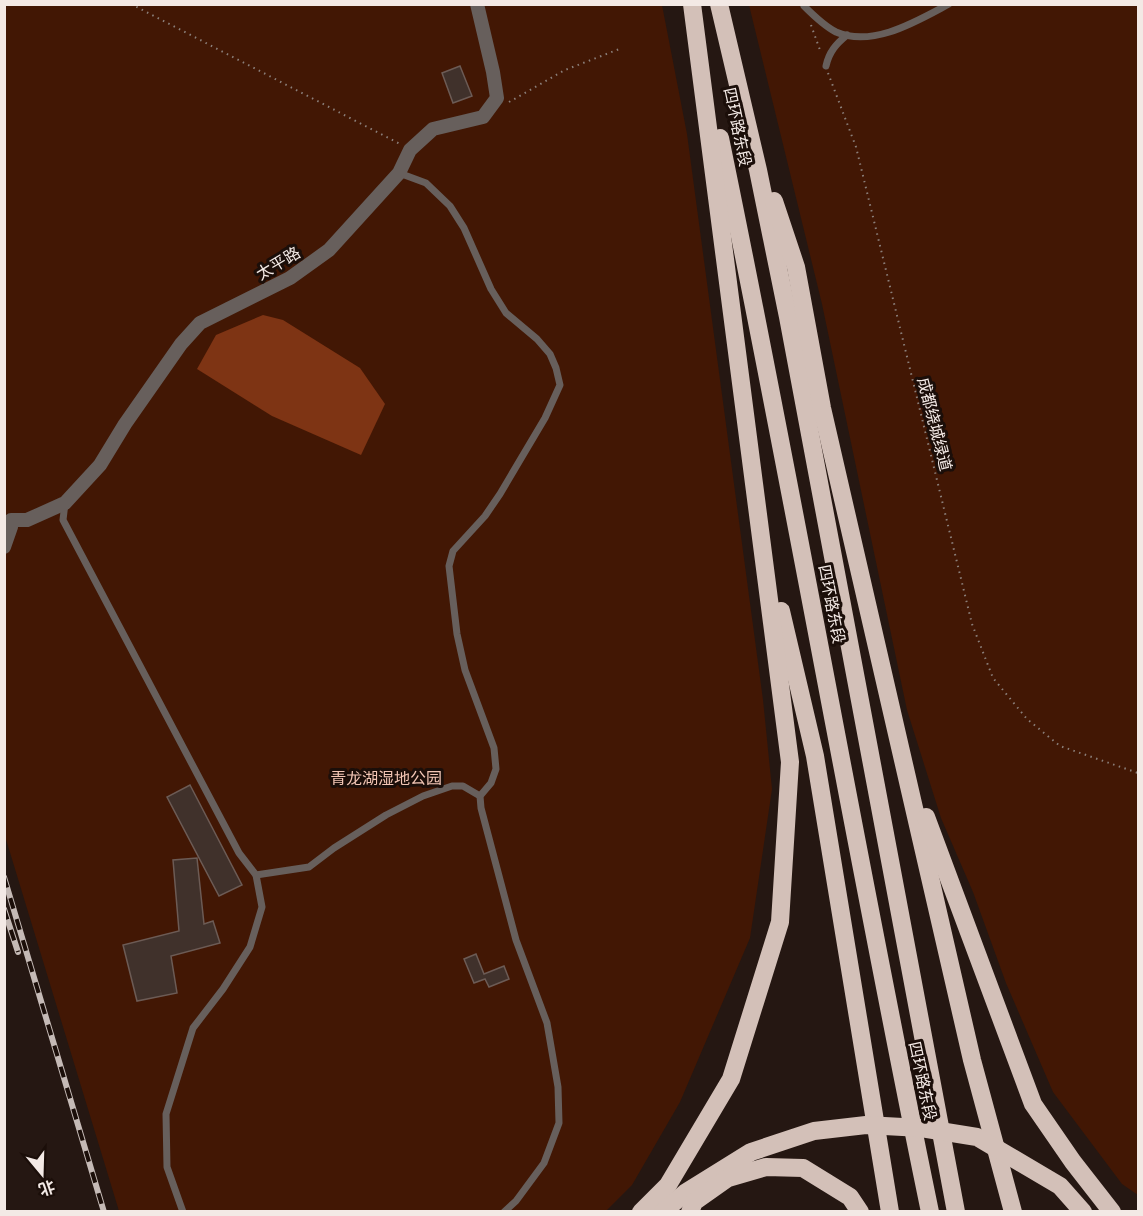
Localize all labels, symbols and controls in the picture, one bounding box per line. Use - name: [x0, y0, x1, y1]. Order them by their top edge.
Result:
- street label: 四环路东段: [721, 86, 756, 168]
- street label: 太平路: [252, 242, 303, 283]
- street label: 成都绕城绿道: [915, 375, 956, 473]
- street label: 四环路东段: [816, 563, 849, 645]
- park label: 青龙湖湿地公园: [330, 768, 442, 787]
- street label: 四环路东段: [906, 1040, 941, 1122]
- north arrow: [12, 1144, 72, 1204]
- text: 北: [36, 1177, 58, 1200]

